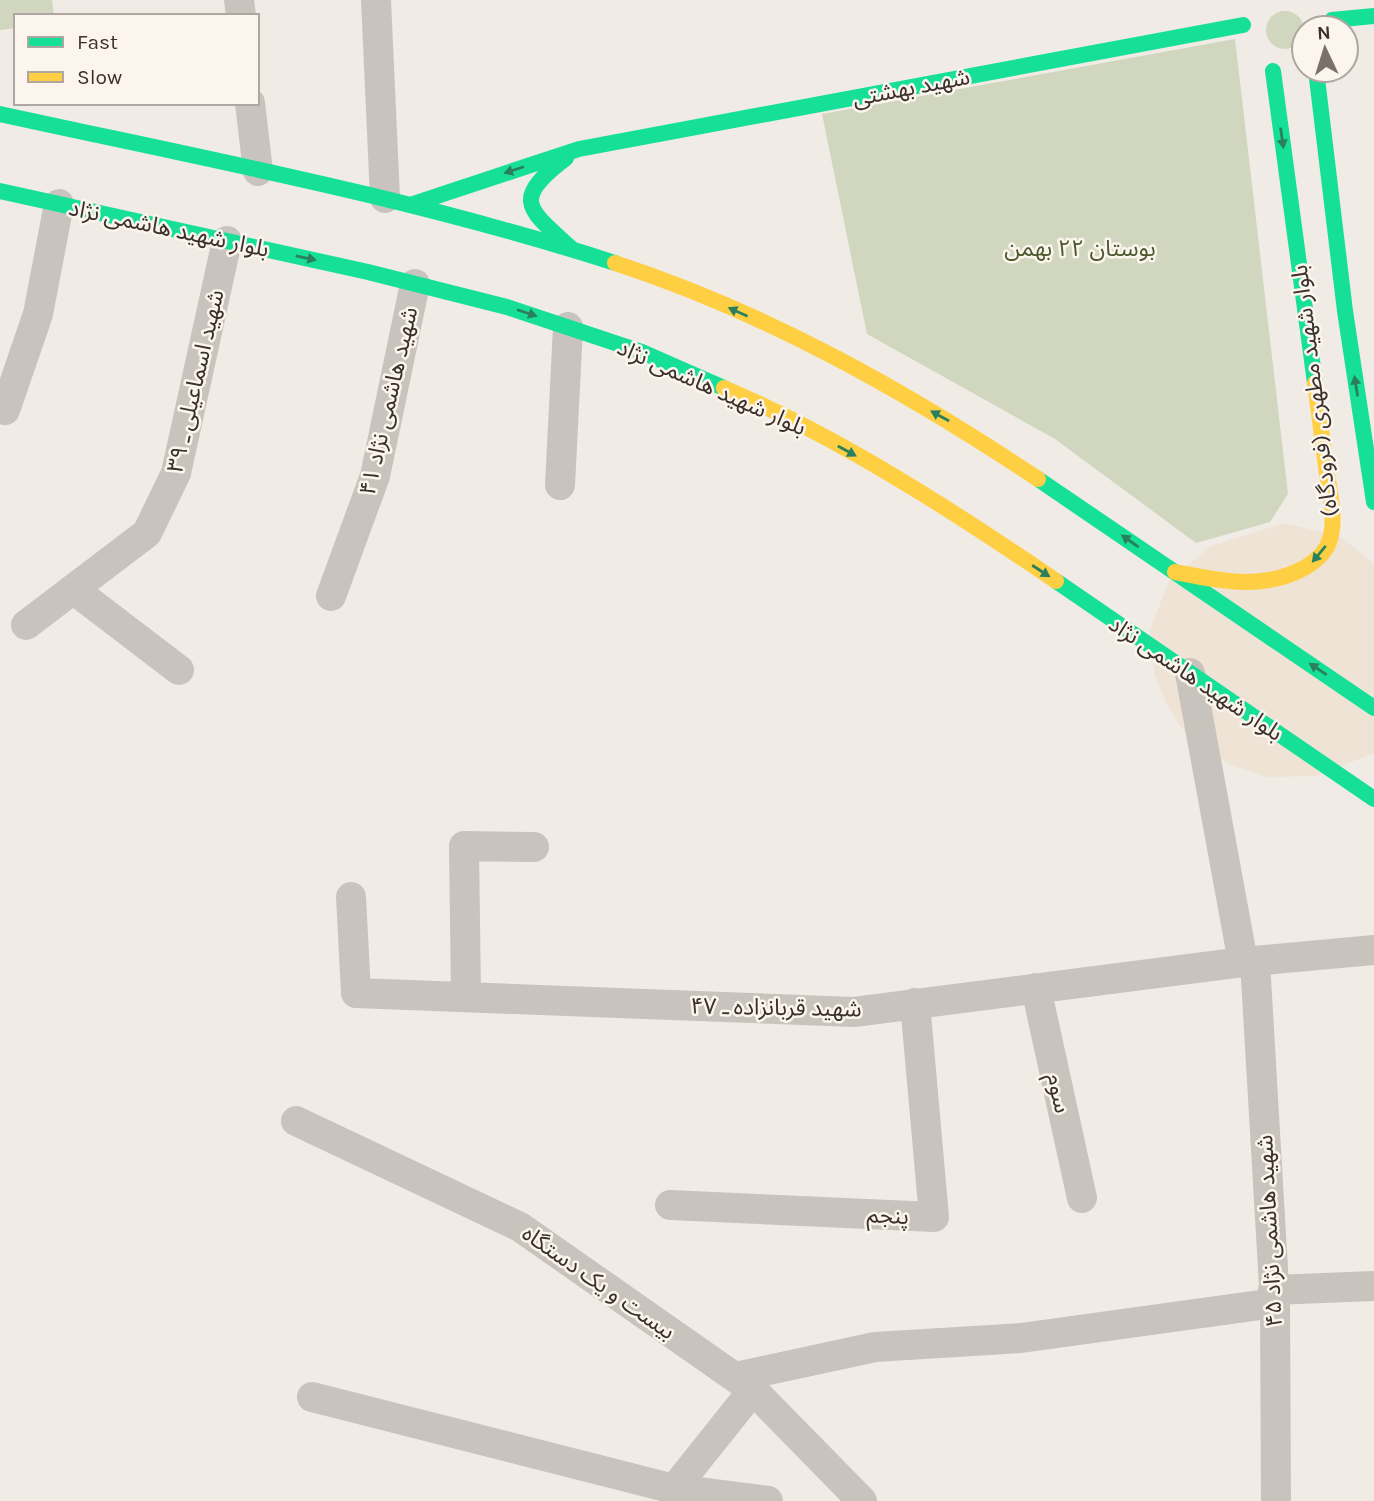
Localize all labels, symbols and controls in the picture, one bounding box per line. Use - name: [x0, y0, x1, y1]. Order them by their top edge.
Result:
- legend: [14, 14, 259, 105]
- north arrow: [1290, 14, 1360, 84]
- text: N: [1316, 22, 1331, 44]
- text: Fast: [77, 30, 118, 54]
- street label: شهید بهشتی: [850, 63, 972, 112]
- text: Slow: [77, 65, 122, 89]
- one-way arrow: [1277, 127, 1288, 149]
- one-way arrow: [504, 165, 525, 176]
- street label: بلوار شهید هاشمی نژاد: [66, 194, 272, 263]
- park label: بوستان ۲۲ بهمن: [1004, 235, 1156, 262]
- one-way arrow: [295, 253, 317, 264]
- street label: بلوار شهید مطهری (فرودگاه): [1286, 263, 1343, 519]
- street label: شهید اسماعیلی ـ ۳۹: [161, 287, 230, 475]
- street label: شهید هاشمی نژاد ۴۱: [354, 304, 423, 498]
- one-way arrow: [728, 306, 748, 318]
- one-way arrow: [516, 308, 537, 319]
- street label: بلوار شهید هاشمی نژاد: [613, 334, 811, 441]
- one-way arrow: [1351, 375, 1362, 397]
- one-way arrow: [930, 410, 949, 422]
- one-way arrow: [838, 445, 857, 457]
- one-way arrow: [1121, 534, 1139, 548]
- one-way arrow: [1311, 545, 1327, 563]
- one-way arrow: [1031, 564, 1050, 577]
- street label: بلوار شهید هاشمی نژاد: [1104, 610, 1288, 747]
- one-way arrow: [1309, 662, 1327, 676]
- street label: شهید قربانزاده ـ ۴۷: [690, 993, 862, 1022]
- street label: سوم: [1037, 1071, 1076, 1117]
- street label: شهید هاشمی نژاد ۴۵: [1251, 1134, 1288, 1328]
- street label: پنجم: [866, 1201, 910, 1233]
- street label: بیست و یک دستگاه: [517, 1220, 680, 1345]

